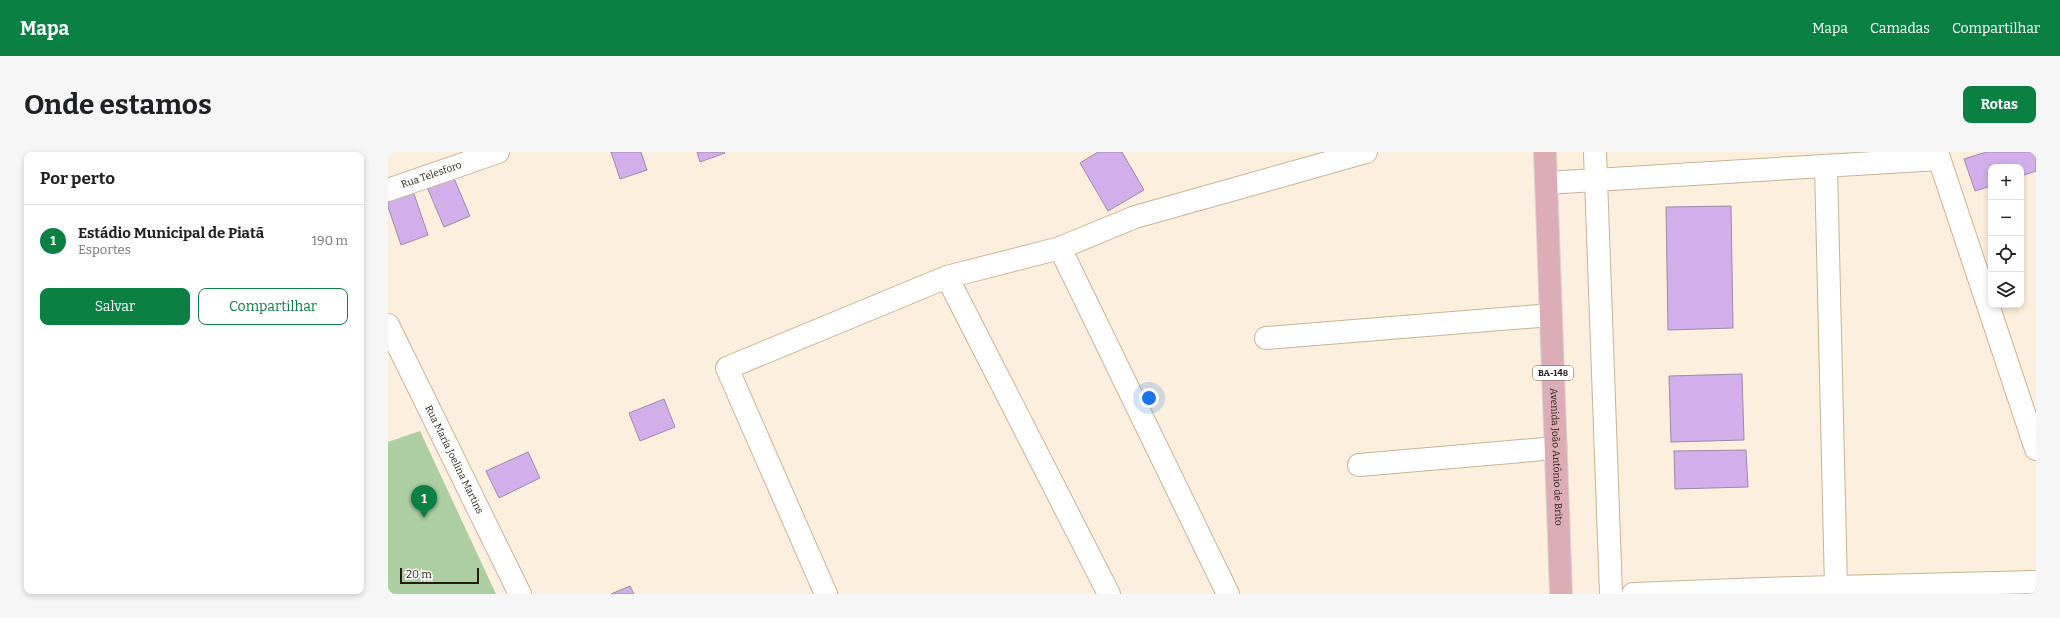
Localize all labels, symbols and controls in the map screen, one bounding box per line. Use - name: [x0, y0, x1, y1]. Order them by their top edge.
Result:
- text: Mapa: [20, 17, 69, 40]
- text: Mapa: [1812, 20, 1848, 37]
- text: Camadas: [1870, 20, 1930, 37]
- text: Compartilhar: [1952, 20, 2040, 37]
- button: Rotas: [1963, 86, 2036, 123]
- text: Onde estamos: [24, 88, 212, 121]
- street label: Rua Telesforo: [400, 159, 464, 191]
- map controls: [1988, 164, 2024, 308]
- button: +: [1988, 164, 2024, 200]
- text: Por perto: [40, 168, 115, 189]
- button: −: [1988, 200, 2024, 236]
- text: Estádio Municipal de Piatã: [78, 224, 264, 242]
- text: 1: [50, 233, 56, 248]
- text: 190 m: [312, 233, 348, 248]
- button: locate: [1988, 236, 2024, 272]
- text: Esportes: [78, 242, 131, 257]
- button: layers: [1988, 272, 2024, 308]
- button: Salvar: [40, 288, 190, 325]
- button: Compartilhar: [198, 288, 348, 325]
- road number: BA-148: [1533, 366, 1573, 380]
- your location: [1139, 388, 1159, 408]
- street label: Avenida João Antônio de Brito: [1548, 388, 1565, 526]
- street label: Rua Maria Joelina Martins: [422, 403, 486, 516]
- pin: 1: [411, 485, 437, 518]
- scale bar: [400, 566, 479, 585]
- text: 20 m: [406, 568, 432, 581]

